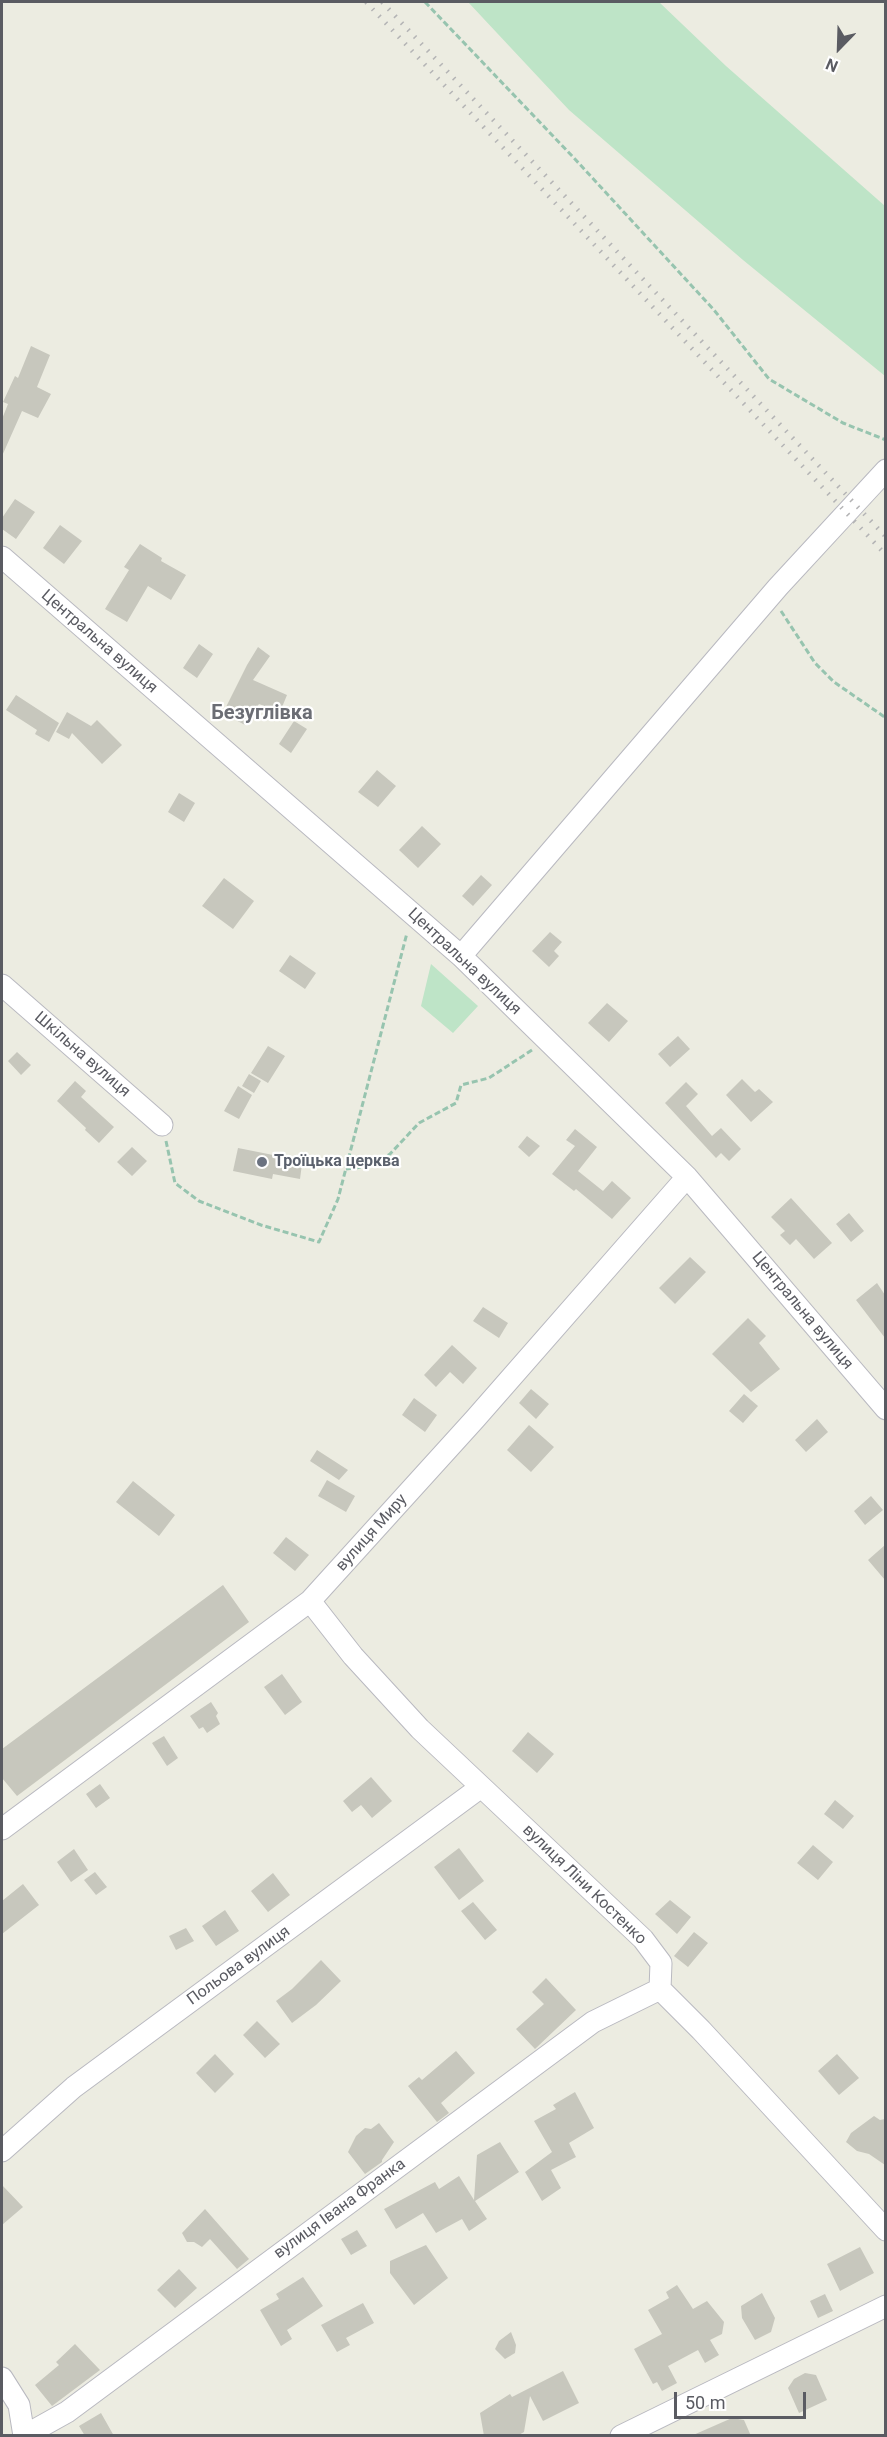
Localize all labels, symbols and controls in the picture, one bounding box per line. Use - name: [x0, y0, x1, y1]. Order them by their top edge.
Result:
- north arrow: [809, 18, 869, 78]
- text: N: [823, 54, 841, 76]
- street label: Центральна вулиця: [37, 586, 161, 698]
- district label: Безуглівка: [211, 702, 313, 726]
- street label: Центральна вулиця: [403, 905, 525, 1019]
- street label: Шкільна вулиця: [30, 1008, 134, 1102]
- place label: Троїцька церква: [274, 1152, 400, 1172]
- marker: Троїцька церква: [255, 1155, 269, 1169]
- street label: Центральна вулиця: [747, 1248, 857, 1374]
- street label: вулиця Миру: [332, 1491, 412, 1575]
- street label: вулиця Ліни Костенко: [518, 1821, 650, 1949]
- street label: Польова вулиця: [184, 1922, 294, 2010]
- street label: вулиця Івана Франка: [271, 2155, 409, 2263]
- scale bar: [677, 2380, 809, 2418]
- text: 50 m: [685, 2392, 725, 2413]

